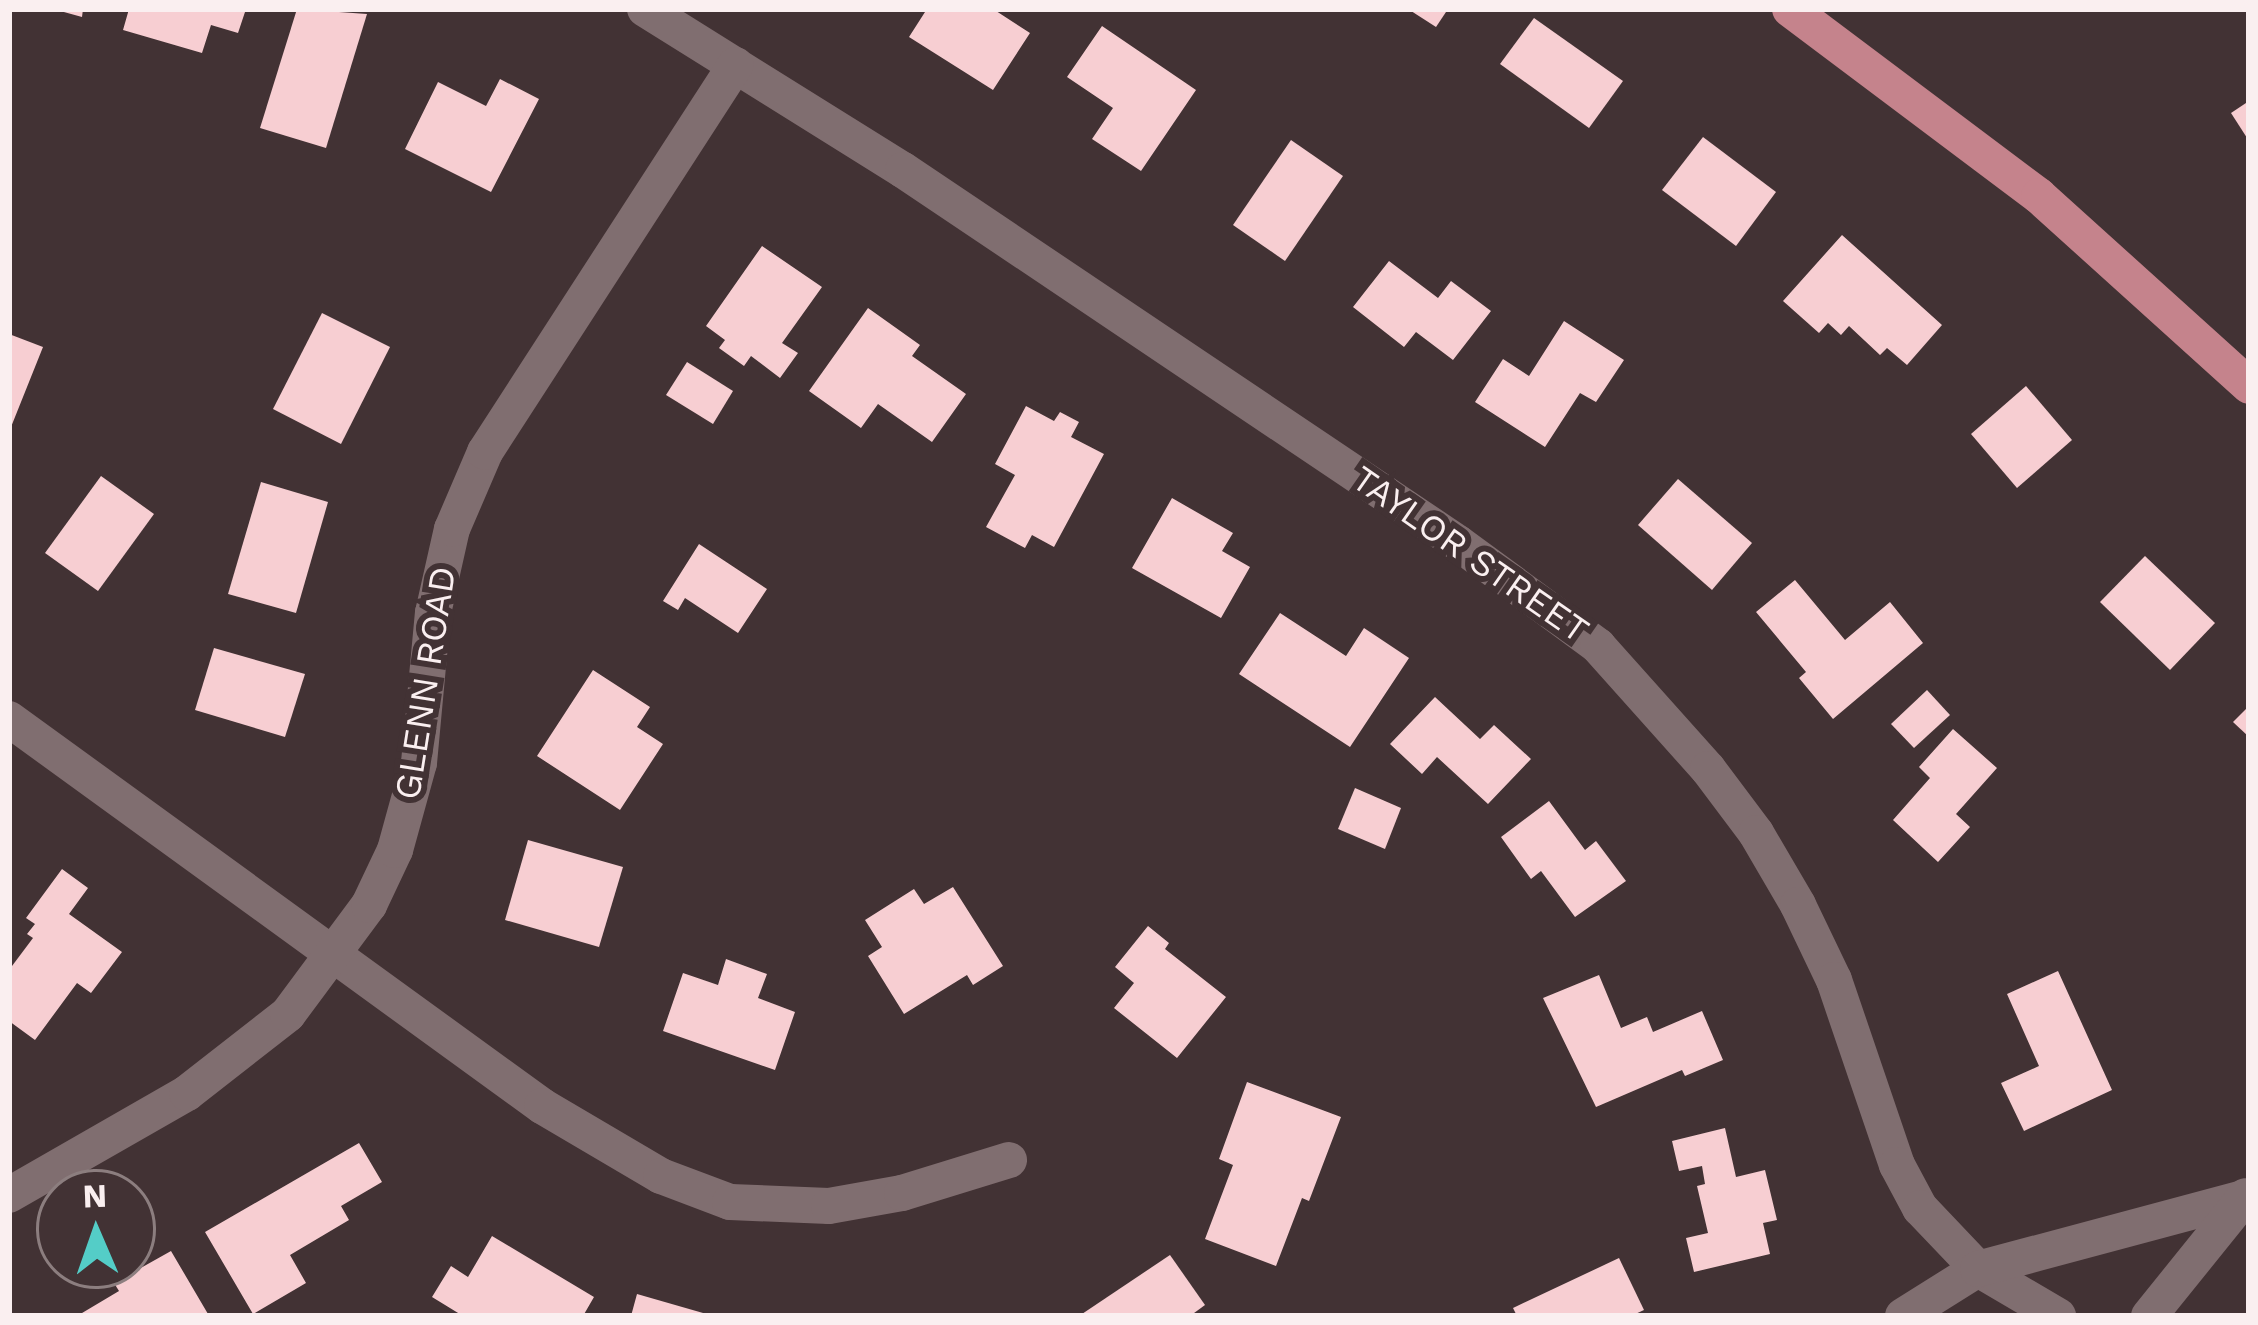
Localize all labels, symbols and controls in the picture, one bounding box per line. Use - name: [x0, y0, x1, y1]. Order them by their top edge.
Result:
- street label: TAYLOR STREET: [1343, 457, 1597, 653]
- street label: GLENN ROAD: [386, 563, 466, 803]
- north arrow: [36, 1169, 156, 1289]
- text: N: [82, 1176, 108, 1215]

